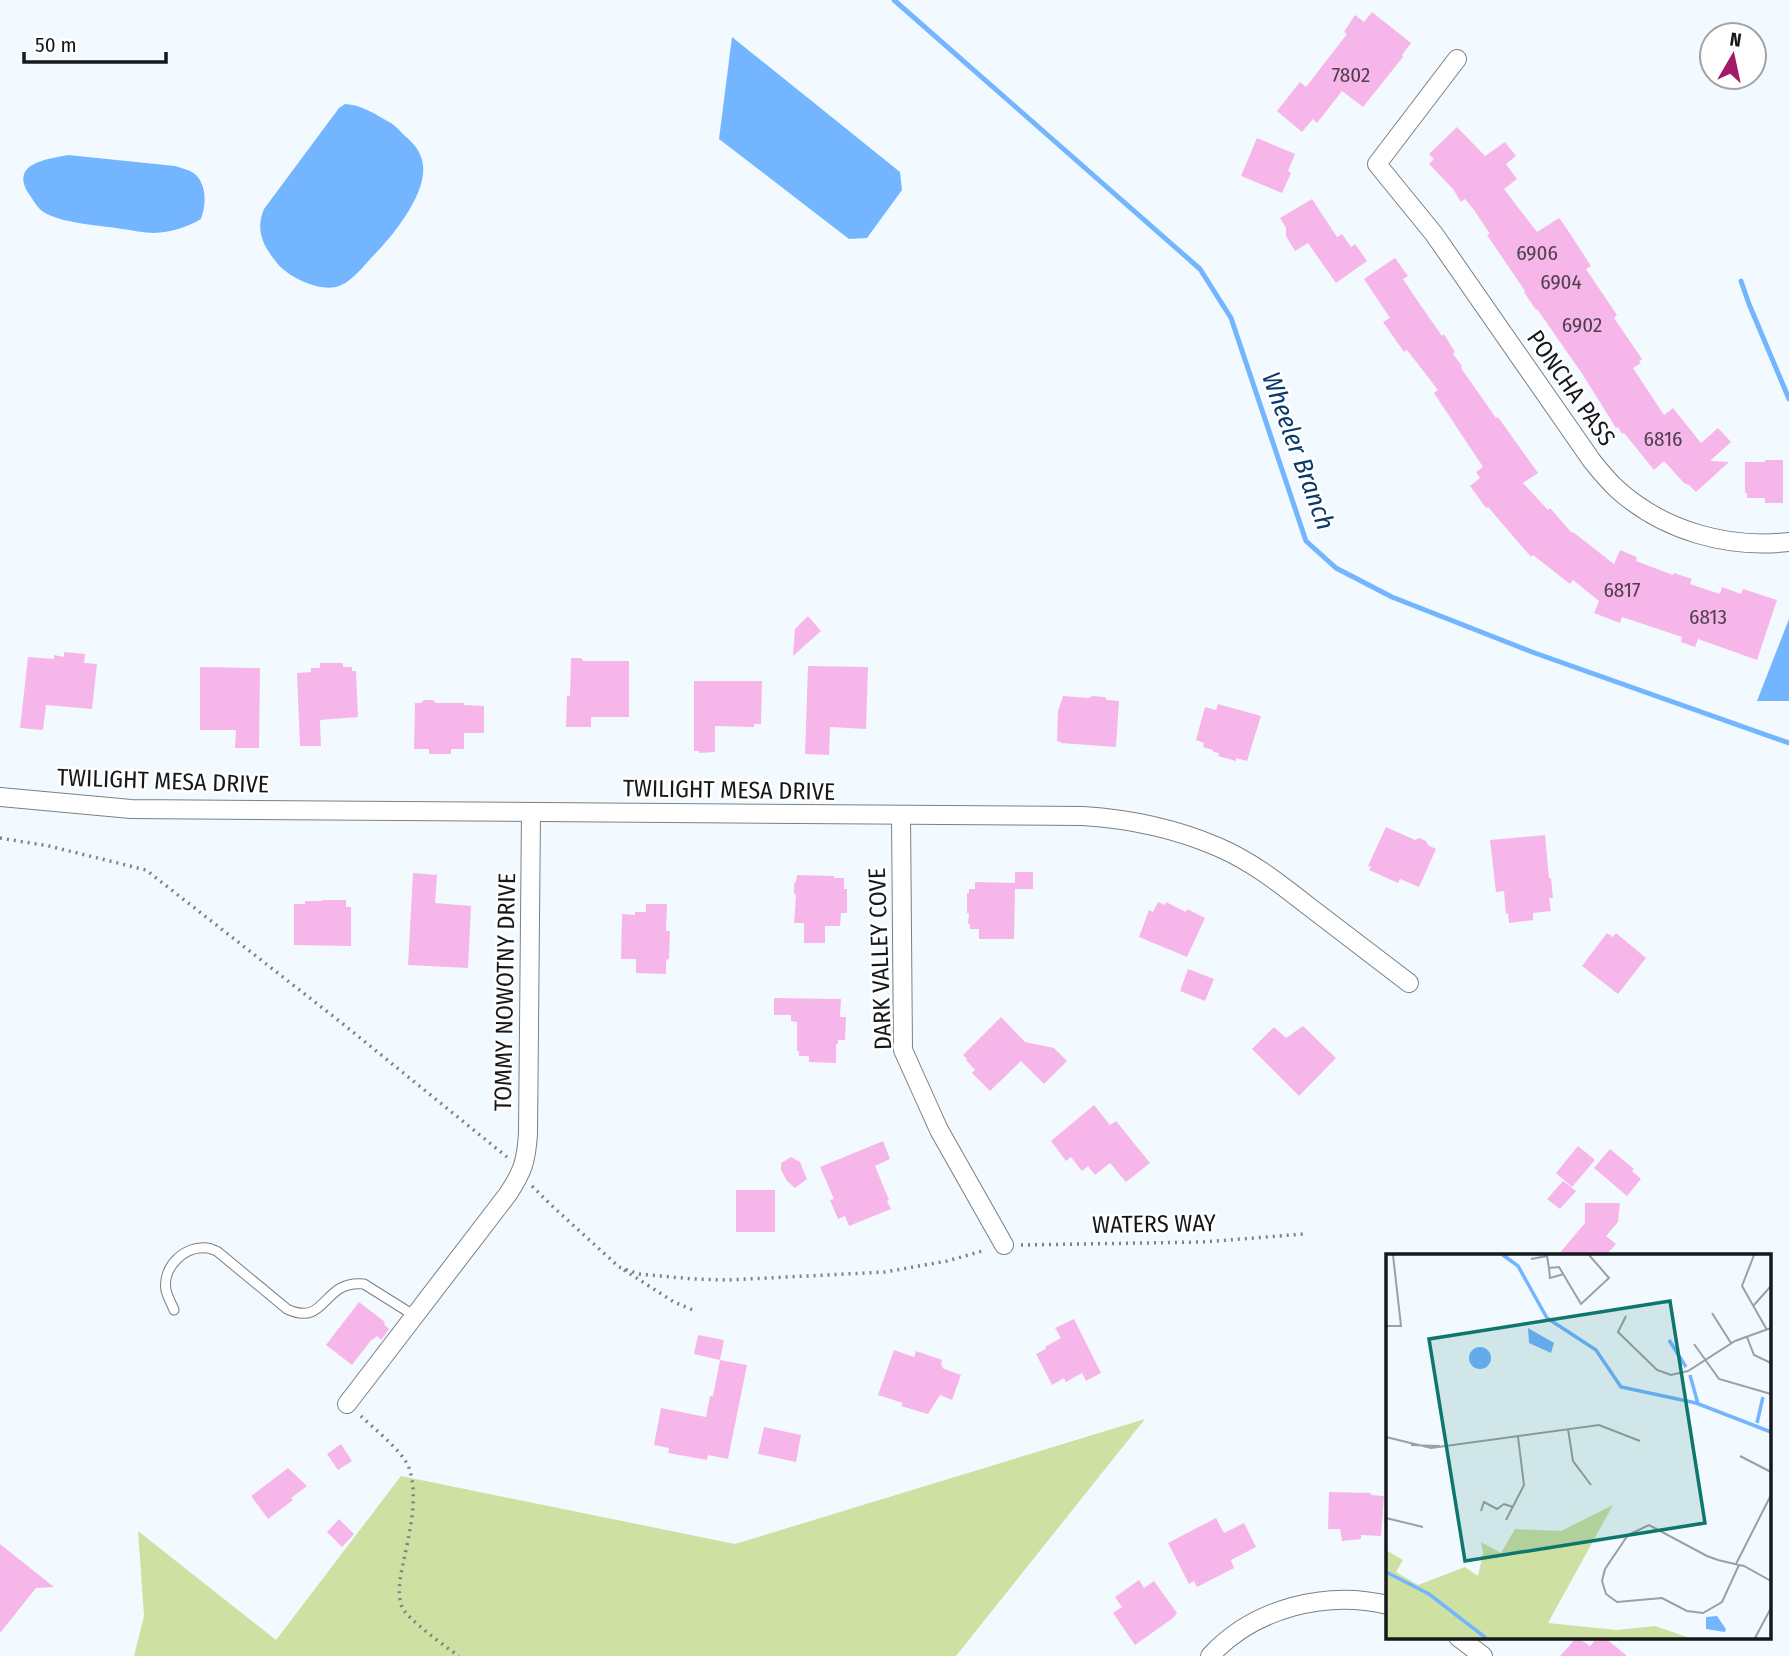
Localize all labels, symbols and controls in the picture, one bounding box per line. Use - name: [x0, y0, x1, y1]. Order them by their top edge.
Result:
- scale bar: [24, 21, 166, 65]
- north arrow: [1698, 21, 1768, 91]
- text: N: [1728, 27, 1743, 52]
- text: 50 m: [35, 32, 77, 58]
- house number: 7802: [1332, 62, 1370, 88]
- house number: 6906: [1516, 240, 1558, 266]
- house number: 6904: [1540, 269, 1582, 295]
- house number: 6902: [1562, 312, 1602, 338]
- street label: PONCHA PASS: [1521, 325, 1621, 451]
- water label: Wheeler Branch: [1255, 368, 1341, 534]
- house number: 6816: [1644, 426, 1683, 452]
- house number: 6817: [1603, 577, 1641, 603]
- house number: 6813: [1689, 604, 1727, 630]
- street label: TWILIGHT MESA DRIVE: [56, 763, 270, 799]
- street label: TWILIGHT MESA DRIVE: [623, 774, 835, 806]
- street label: DARK VALLEY COVE: [863, 867, 897, 1051]
- street label: TOMMY NOWOTNY DRIVE: [489, 873, 521, 1111]
- street label: WATERS WAY: [1092, 1209, 1216, 1239]
- inset map: [1386, 1254, 1772, 1638]

